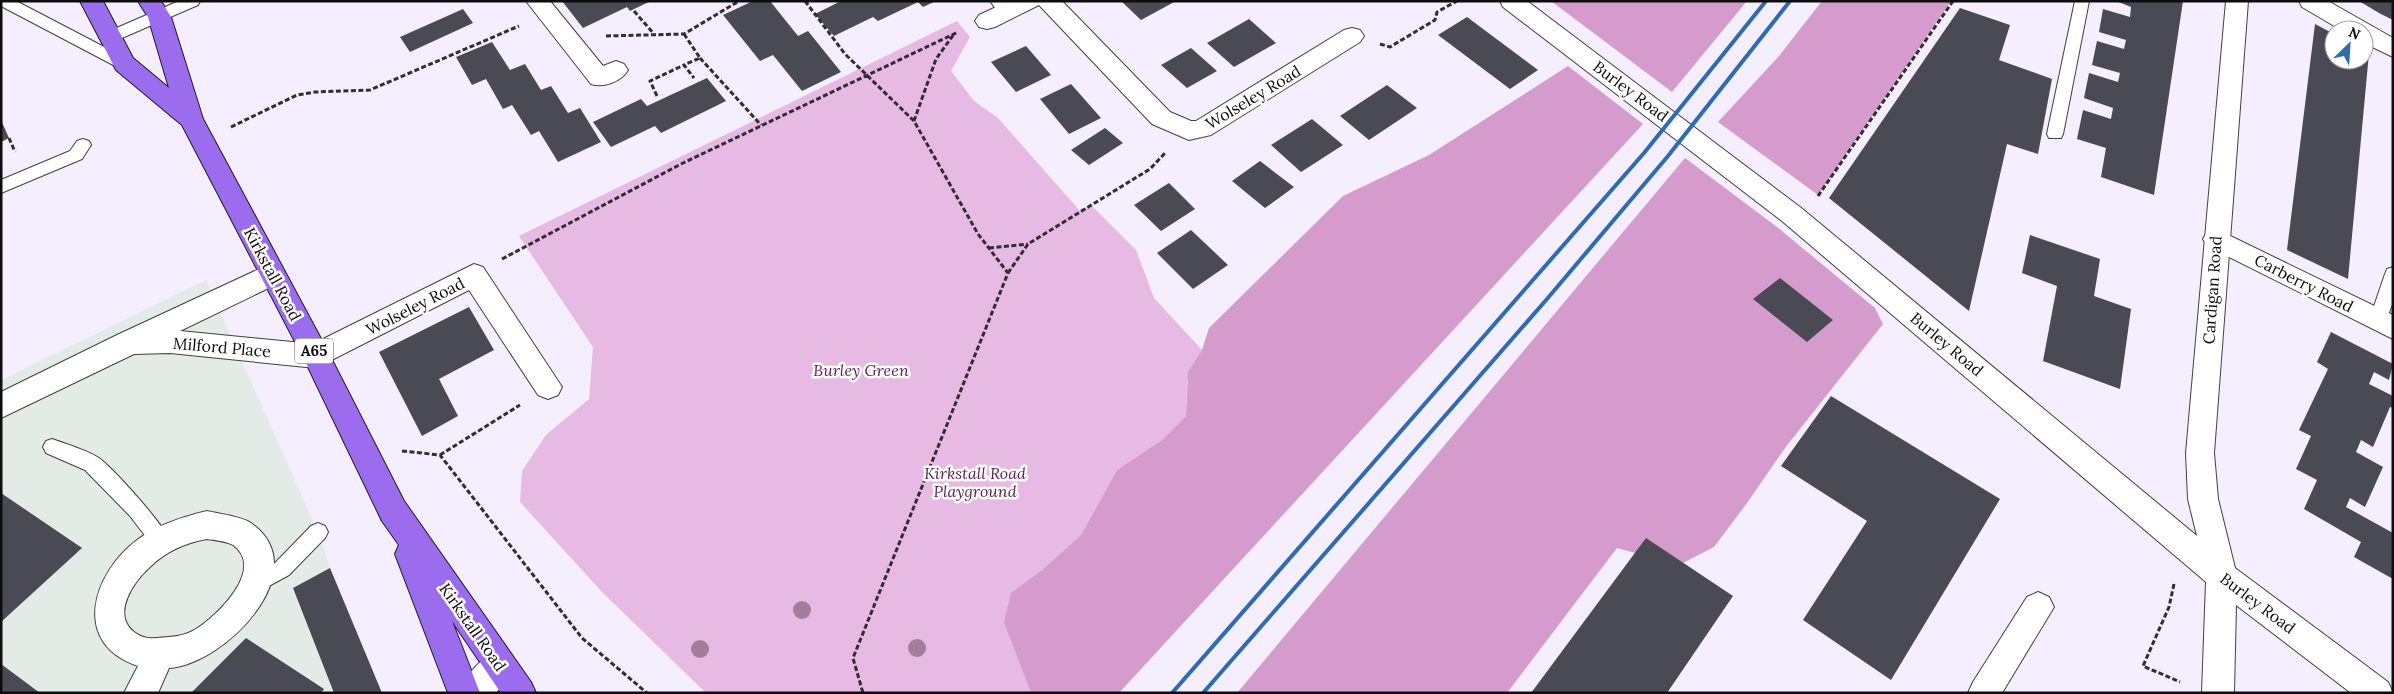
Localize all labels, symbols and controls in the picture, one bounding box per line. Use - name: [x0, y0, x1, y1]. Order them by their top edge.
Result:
- north arrow: [2324, 20, 2374, 70]
- text: N: [2346, 23, 2363, 44]
- street label: Burley Road: [1589, 56, 1673, 126]
- street label: Wolseley Road: [1202, 60, 1305, 133]
- street label: Kirkstall Road: [240, 224, 306, 324]
- street label: Cardigan Road: [2198, 235, 2226, 345]
- street label: Carberry Road: [2251, 250, 2357, 317]
- street label: Wolseley Road: [362, 272, 468, 339]
- street label: Burley Road: [1906, 308, 1988, 381]
- street label: Milford Place: [172, 333, 272, 361]
- road number: A65: [295, 338, 333, 364]
- park label: Burley Green: [813, 360, 909, 380]
- park label: Kirkstall Road Playground: [924, 463, 1026, 501]
- street label: Burley Road: [2216, 568, 2300, 638]
- street label: Kirkstall Road: [435, 579, 511, 675]

